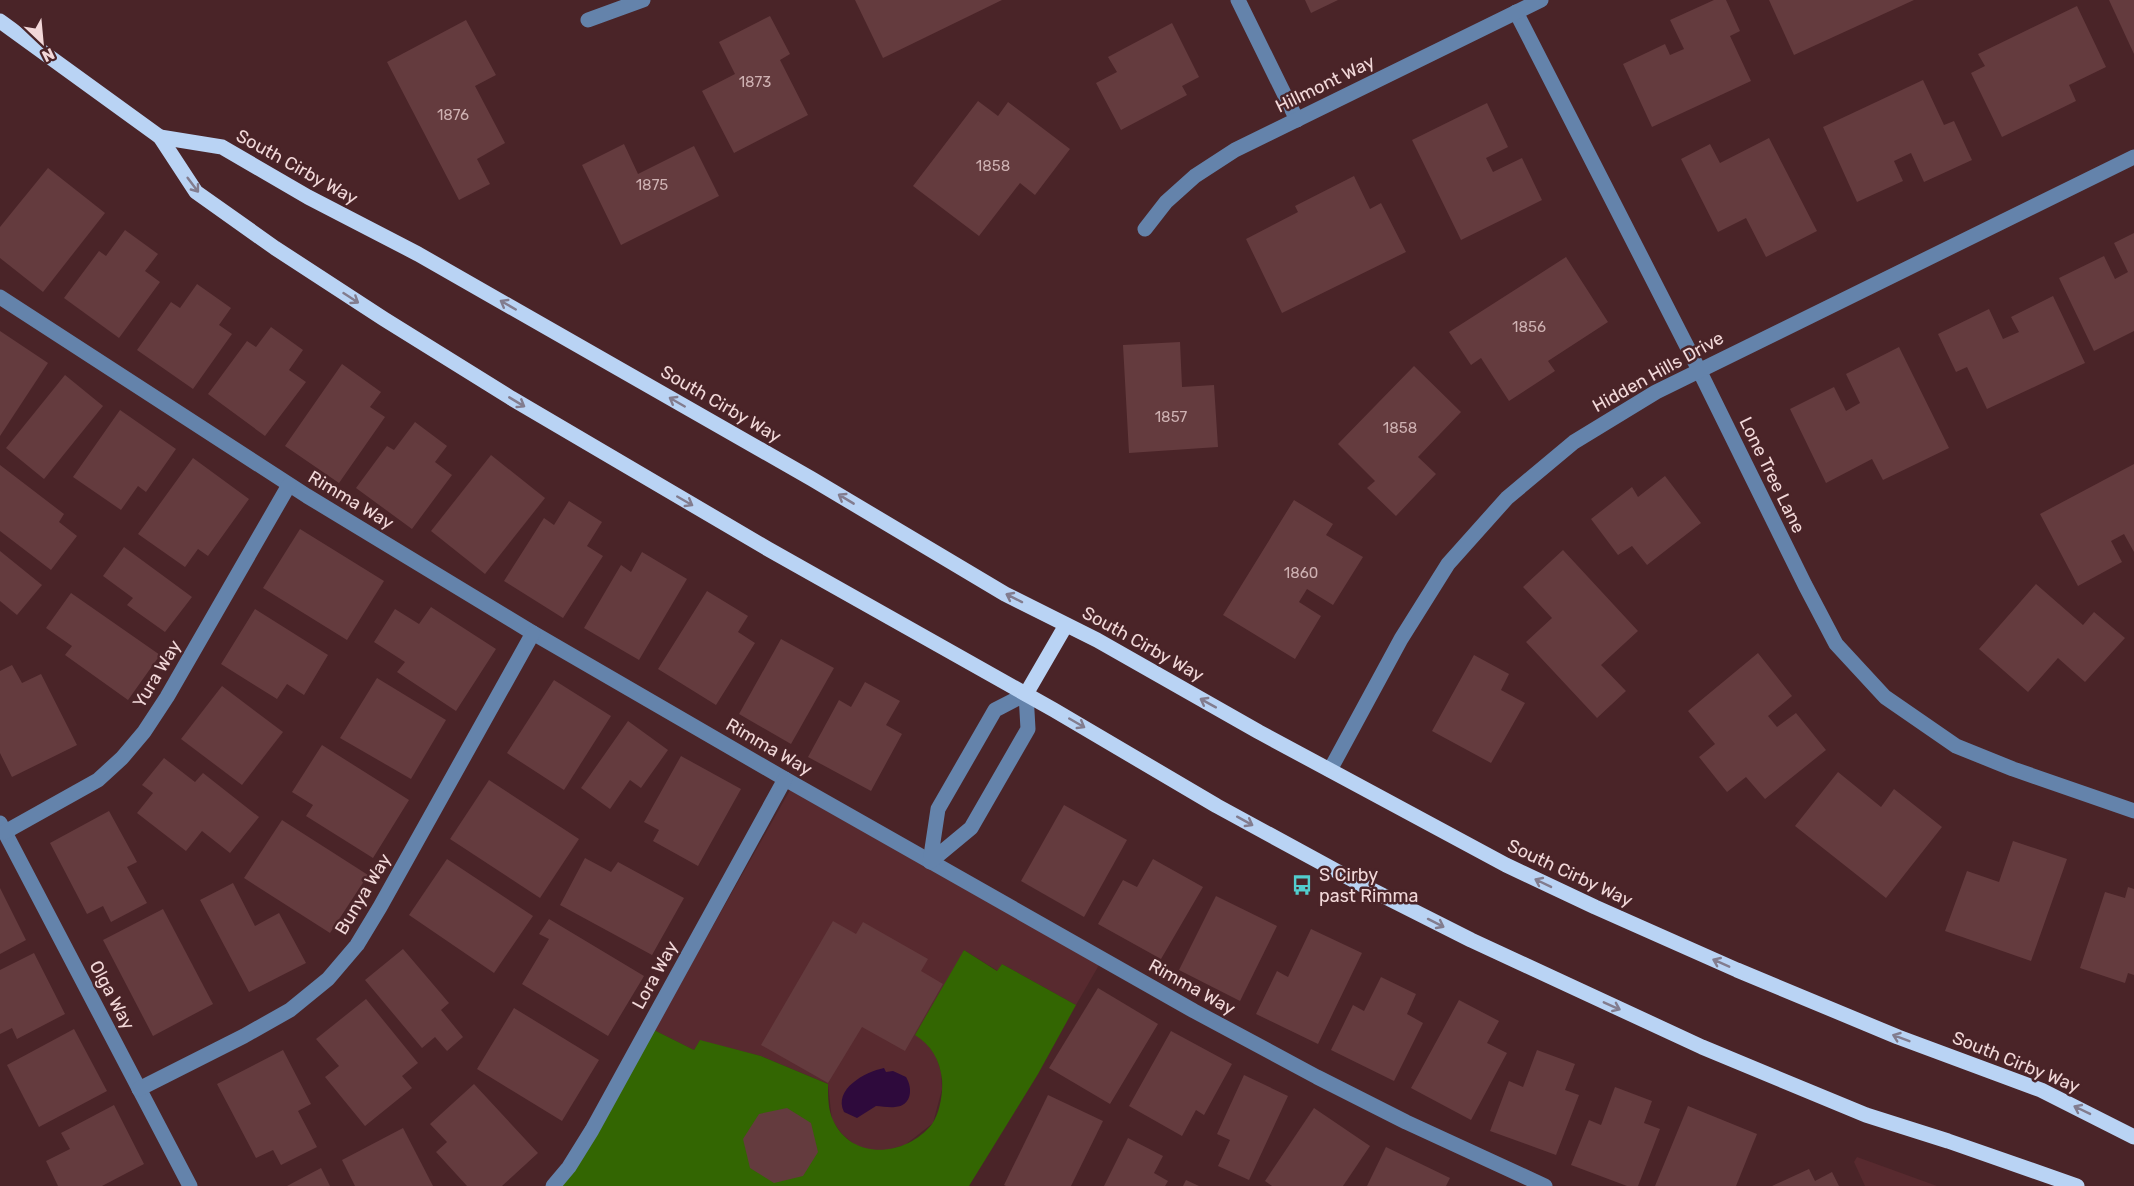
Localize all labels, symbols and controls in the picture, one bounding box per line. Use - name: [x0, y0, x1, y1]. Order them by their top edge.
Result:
- north arrow: [12, 12, 72, 72]
- text: N: [39, 44, 58, 66]
- street label: Hillmont Way: [1272, 50, 1378, 118]
- house number: 1873: [739, 73, 771, 91]
- house number: 1876: [437, 106, 469, 124]
- street label: South Cirby Way: [232, 125, 362, 210]
- house number: 1858: [976, 157, 1010, 175]
- house number: 1875: [636, 176, 668, 194]
- one-way arrow: [187, 177, 199, 193]
- one-way arrow: [343, 292, 359, 304]
- one-way arrow: [500, 299, 517, 311]
- house number: 1856: [1512, 318, 1546, 336]
- street label: Hidden Hills Drive: [1588, 327, 1728, 417]
- street label: South Cirby Way: [657, 361, 785, 447]
- one-way arrow: [669, 395, 686, 407]
- one-way arrow: [508, 396, 525, 408]
- house number: 1857: [1155, 408, 1188, 426]
- street label: Lone Tree Lane: [1734, 413, 1810, 537]
- house number: 1858: [1383, 419, 1417, 437]
- street label: Rimma Way: [304, 466, 398, 534]
- one-way arrow: [838, 493, 855, 505]
- one-way arrow: [676, 495, 693, 507]
- house number: 1860: [1284, 564, 1318, 582]
- one-way arrow: [1005, 592, 1023, 604]
- street label: South Cirby Way: [1078, 602, 1208, 687]
- street label: Yura Way: [128, 636, 186, 712]
- one-way arrow: [1200, 697, 1218, 708]
- street label: Rimma Way: [722, 714, 816, 781]
- one-way arrow: [1068, 718, 1085, 730]
- one-way arrow: [1236, 815, 1253, 827]
- street label: South Cirby Way: [1504, 834, 1636, 912]
- street label: Bunya Way: [330, 849, 396, 939]
- place label: S Cirby past Rimma: [1319, 864, 1418, 907]
- bus stop icon: S Cirby past Rimma: [1290, 873, 1314, 897]
- one-way arrow: [1535, 876, 1553, 888]
- one-way arrow: [1427, 917, 1445, 929]
- street label: Lora Way: [627, 937, 683, 1013]
- street label: Rimma Way: [1145, 954, 1239, 1020]
- one-way arrow: [1712, 956, 1730, 967]
- street label: Olga Way: [85, 957, 139, 1033]
- one-way arrow: [1603, 1001, 1621, 1013]
- street label: South Cirby Way: [1949, 1026, 2083, 1098]
- one-way arrow: [1892, 1031, 1911, 1042]
- one-way arrow: [2073, 1104, 2091, 1116]

